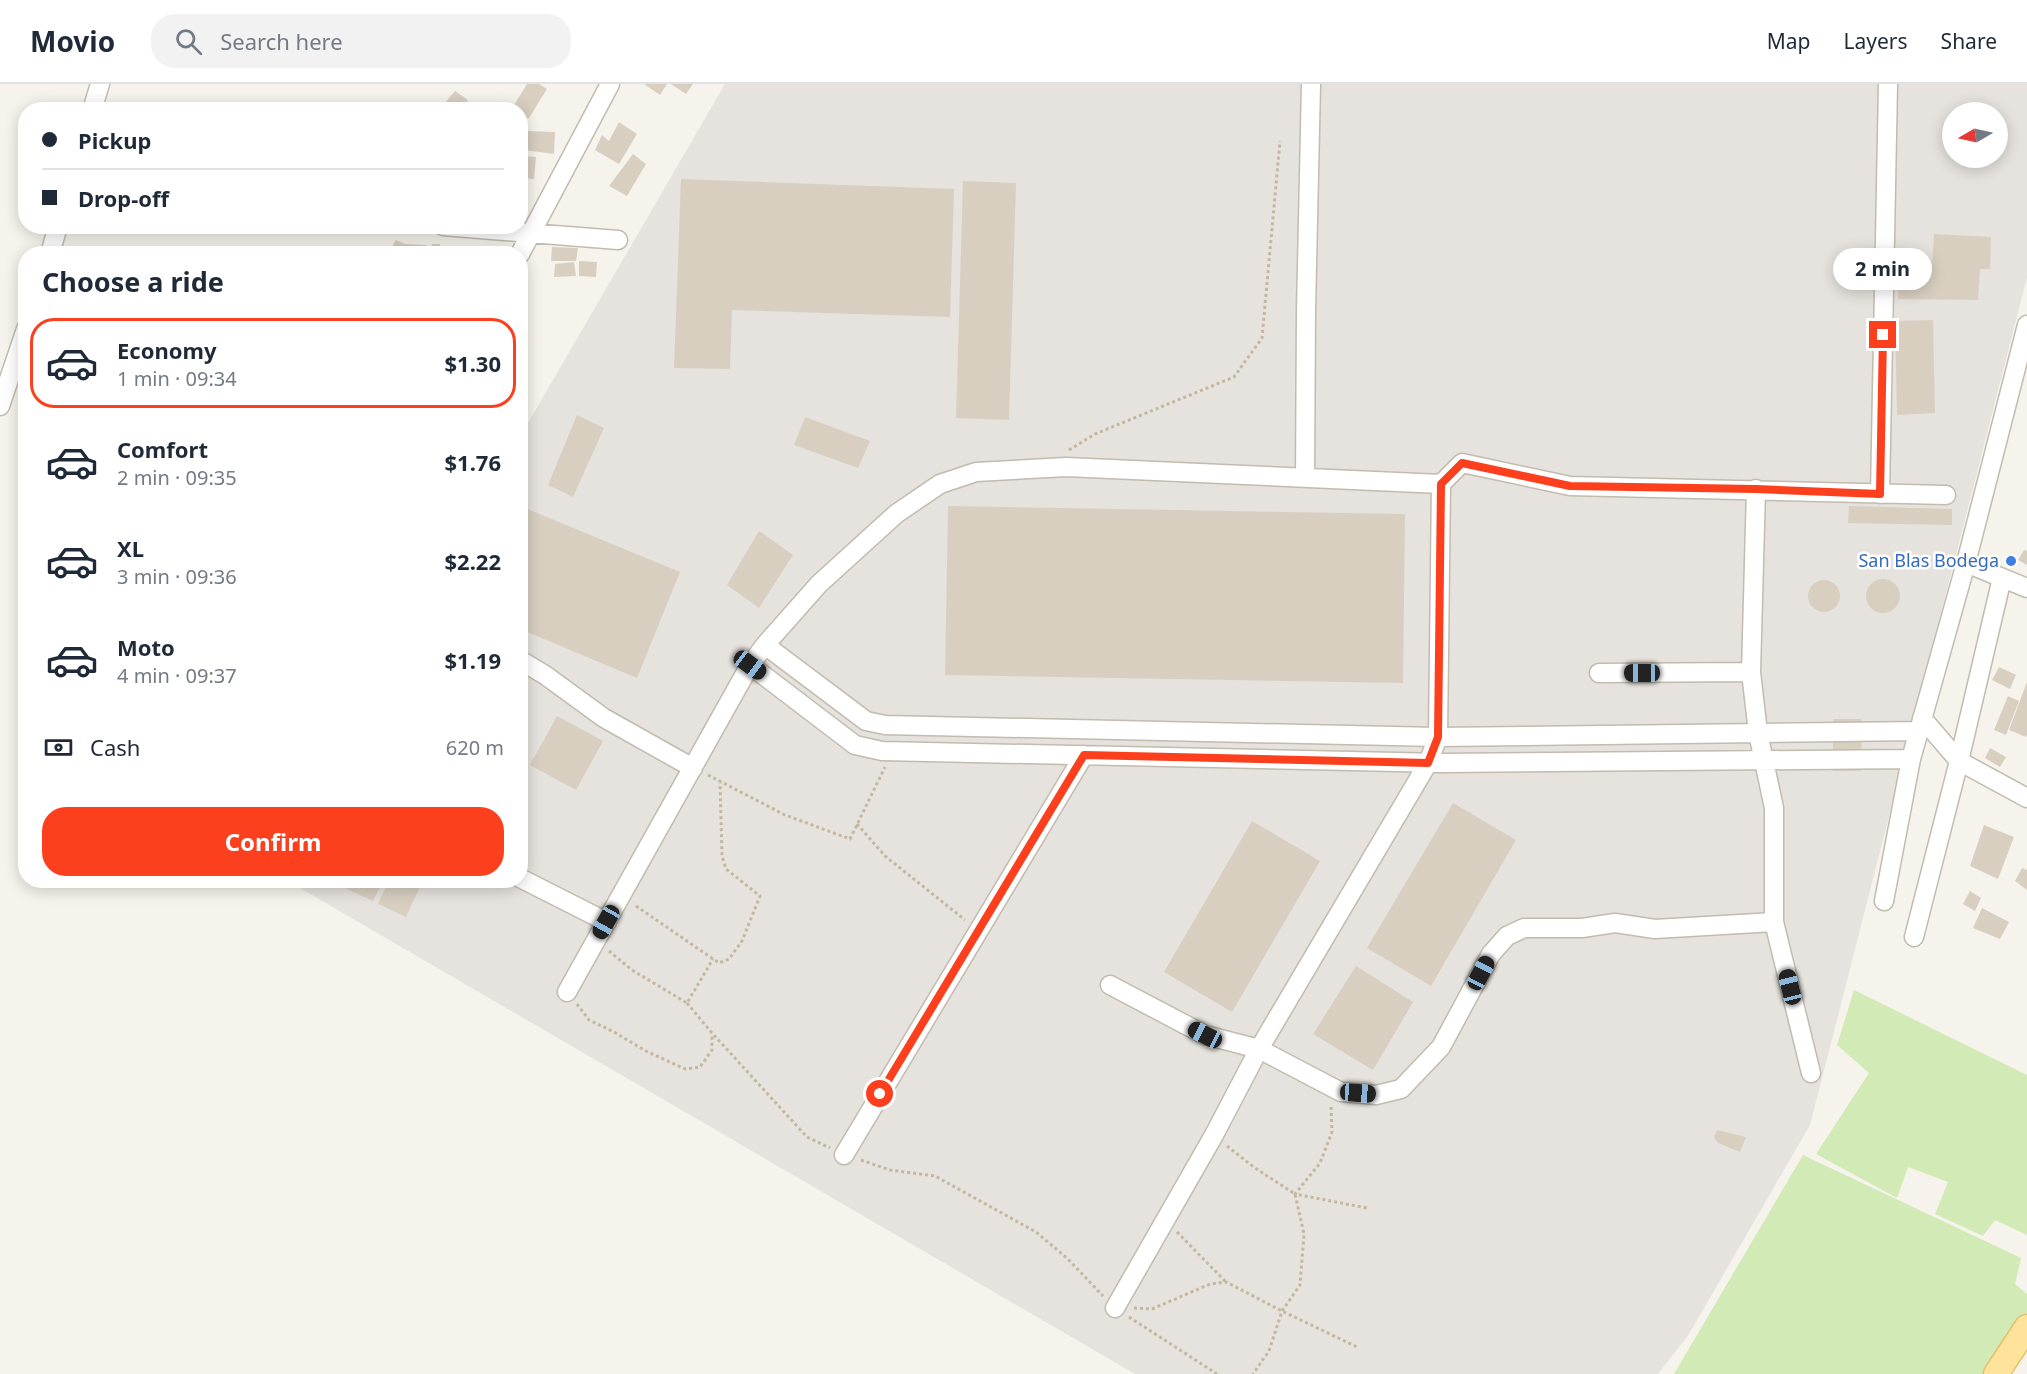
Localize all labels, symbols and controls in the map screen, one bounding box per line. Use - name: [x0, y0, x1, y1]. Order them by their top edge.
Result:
- search box: [151, 14, 571, 68]
- text: Movio: [30, 22, 115, 60]
- icon: search: [172, 25, 205, 58]
- text: Search here: [220, 26, 343, 56]
- text: Map: [1767, 27, 1811, 55]
- text: Layers: [1844, 27, 1908, 55]
- text: Share: [1941, 27, 1997, 55]
- north arrow: [1942, 102, 2008, 168]
- map controls: [1942, 102, 2008, 168]
- text: Pickup: [78, 125, 151, 155]
- text: Drop-off: [78, 183, 169, 213]
- callout: 2 min: [1834, 248, 1932, 290]
- text: 2 min: [1855, 255, 1910, 282]
- text: Choose a ride: [42, 263, 224, 300]
- route end: [1869, 321, 1896, 348]
- text: Economy: [117, 335, 216, 365]
- icon: car: [45, 336, 99, 390]
- text: $1.30: [444, 348, 501, 378]
- text: 1 min · 09:34: [117, 365, 237, 392]
- text: Comfort: [117, 434, 208, 464]
- icon: car: [45, 435, 99, 489]
- text: $1.76: [444, 447, 501, 477]
- text: 2 min · 09:35: [117, 464, 237, 491]
- text: XL: [117, 533, 144, 563]
- icon: car: [45, 534, 99, 588]
- text: $2.22: [444, 546, 501, 576]
- place label: San Blas Bodega: [1858, 548, 1999, 572]
- marker: San Blas Bodega: [2004, 554, 2018, 568]
- text: 3 min · 09:36: [117, 563, 237, 590]
- text: Moto: [117, 632, 175, 662]
- icon: car: [45, 633, 99, 687]
- text: $1.19: [444, 645, 501, 675]
- car: [730, 647, 770, 683]
- text: 4 min · 09:37: [117, 662, 237, 689]
- car: [1624, 664, 1660, 682]
- icon: cash: [42, 731, 75, 764]
- text: Cash: [90, 732, 140, 762]
- text: 620 m: [446, 734, 504, 761]
- button: Confirm: [42, 807, 504, 876]
- car: [589, 902, 623, 942]
- car: [1465, 953, 1497, 993]
- car: [1777, 967, 1803, 1007]
- car: [1185, 1019, 1225, 1051]
- route start: [866, 1080, 893, 1107]
- car: [1339, 1083, 1377, 1103]

